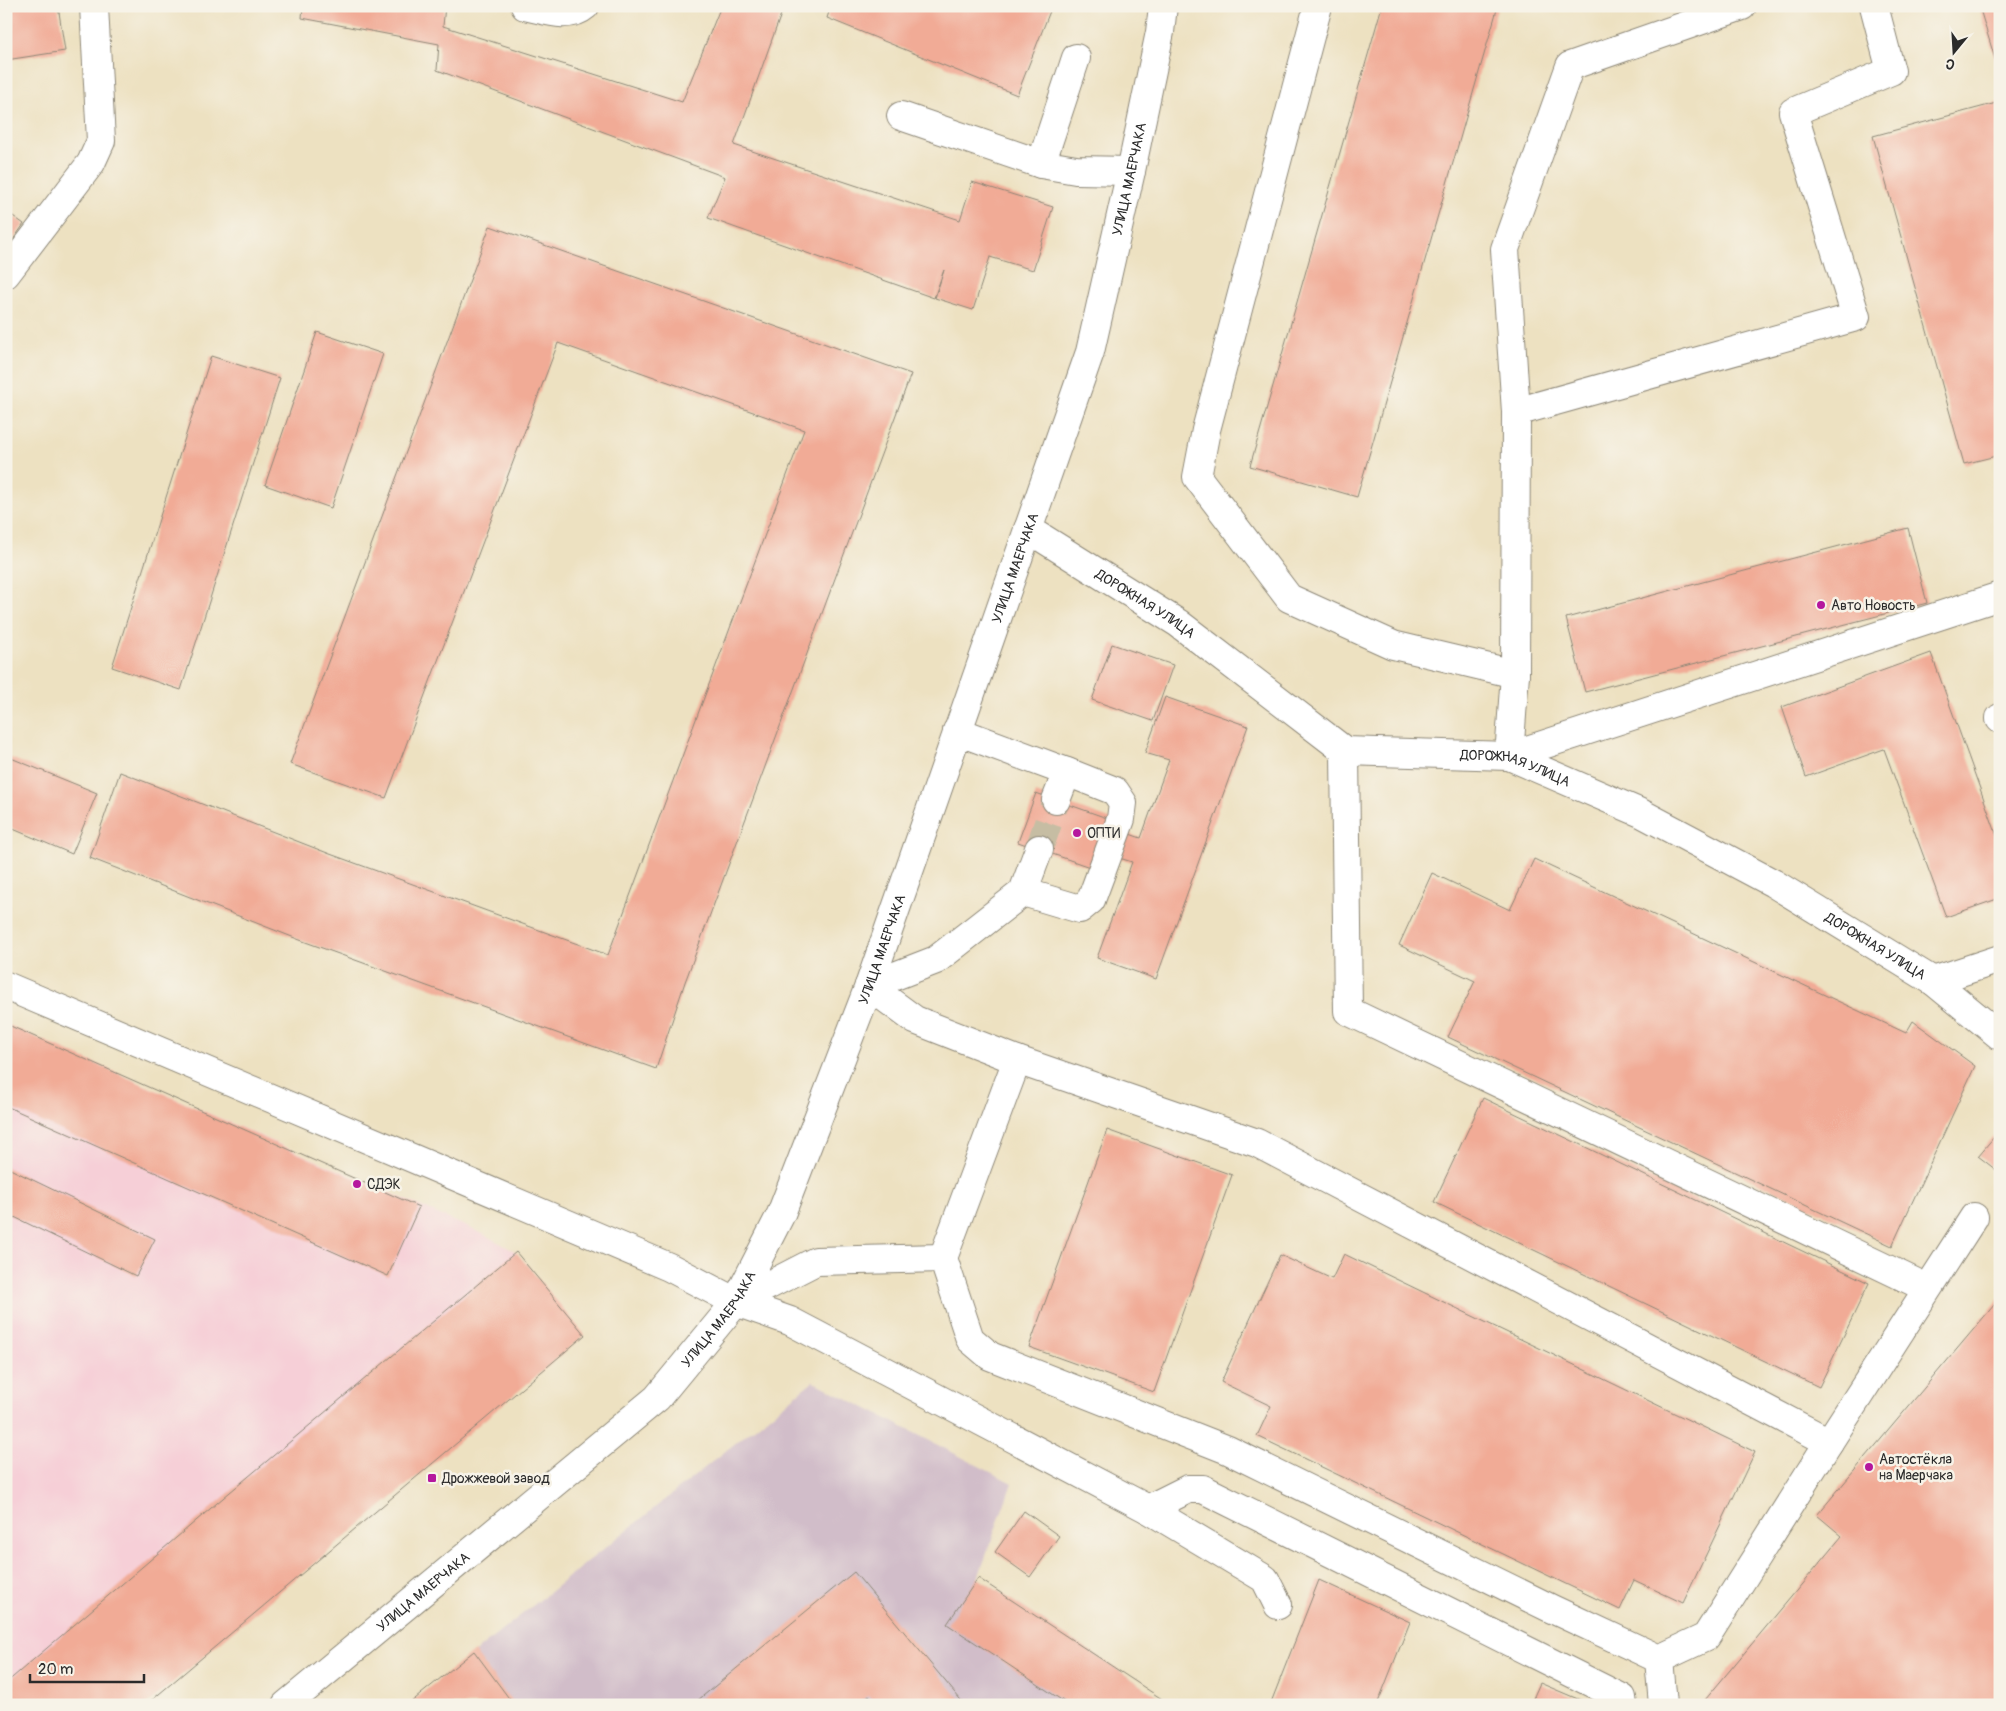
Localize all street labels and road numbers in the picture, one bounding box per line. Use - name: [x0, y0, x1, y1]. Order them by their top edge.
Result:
- street label: УЛИЦА МАЕРЧАКА: [1109, 121, 1150, 237]
- street label: УЛИЦА МАЕРЧАКА: [988, 511, 1042, 625]
- street label: ДОРОЖНАЯ УЛИЦА: [1091, 565, 1198, 642]
- street label: ДОРОЖНАЯ УЛИЦА: [1459, 746, 1573, 790]
- street label: УЛИЦА МАЕРЧАКА: [855, 892, 909, 1007]
- street label: ДОРОЖНАЯ УЛИЦА: [1821, 908, 1929, 984]
- street label: УЛИЦА МАЕРЧАКА: [678, 1268, 759, 1371]
- street label: УЛИЦА МАЕРЧАКА: [374, 1549, 473, 1635]

